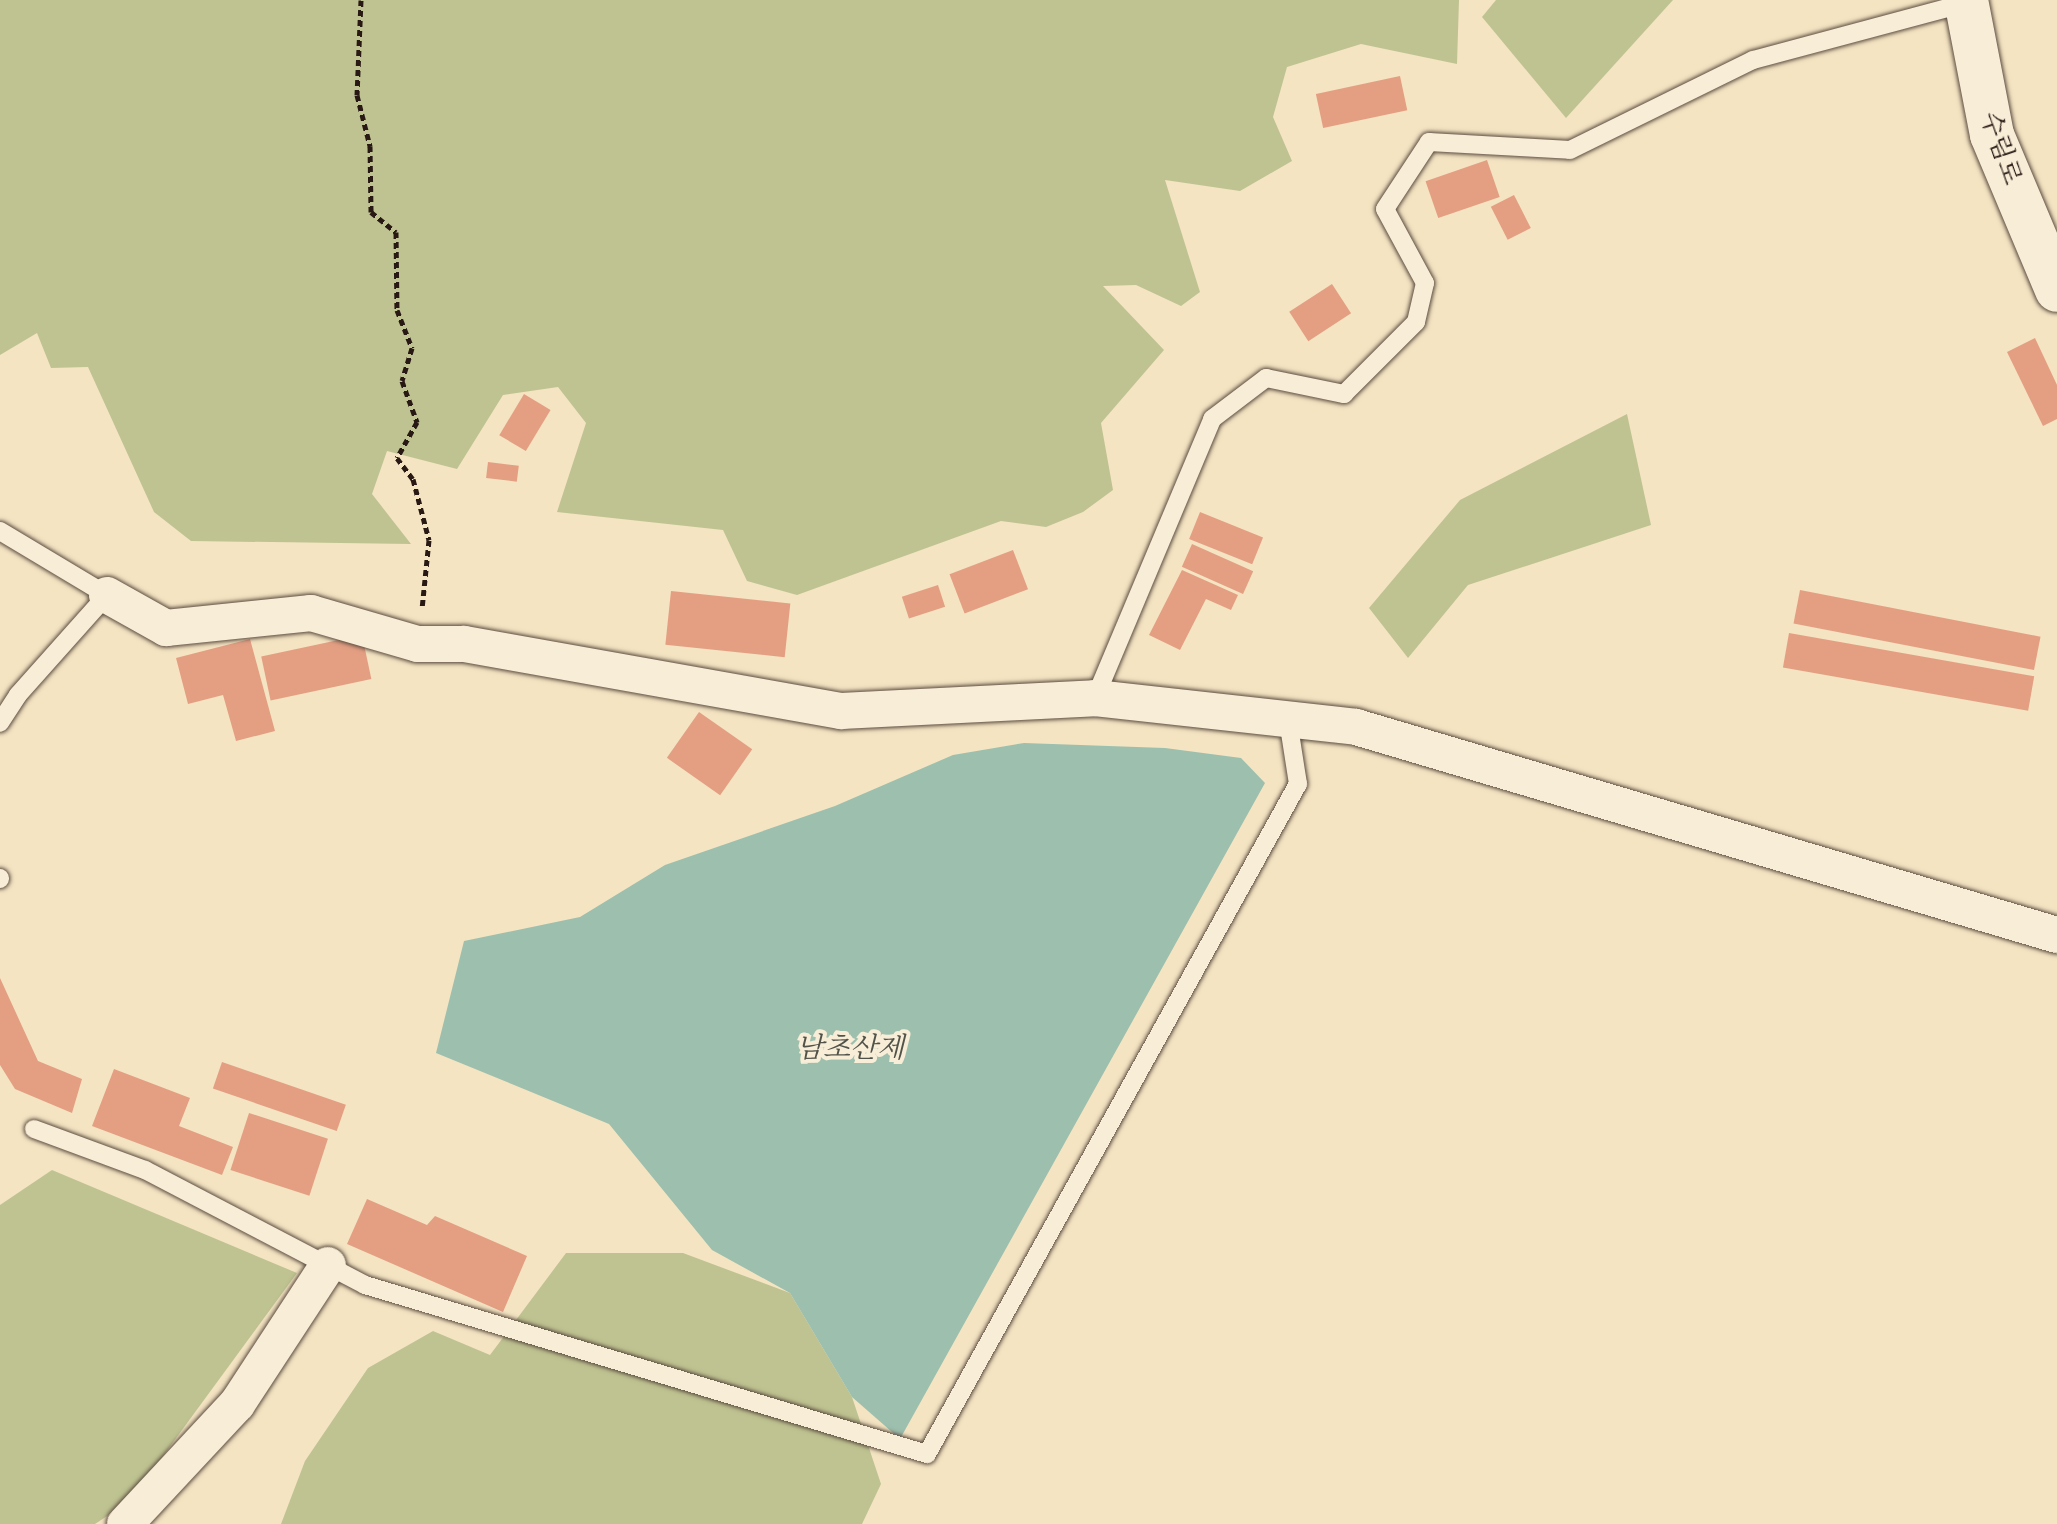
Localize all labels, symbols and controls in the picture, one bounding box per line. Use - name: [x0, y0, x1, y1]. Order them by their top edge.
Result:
- street label: 수림로: [1974, 107, 2028, 189]
- water label: 남초산제: [796, 1031, 904, 1065]

